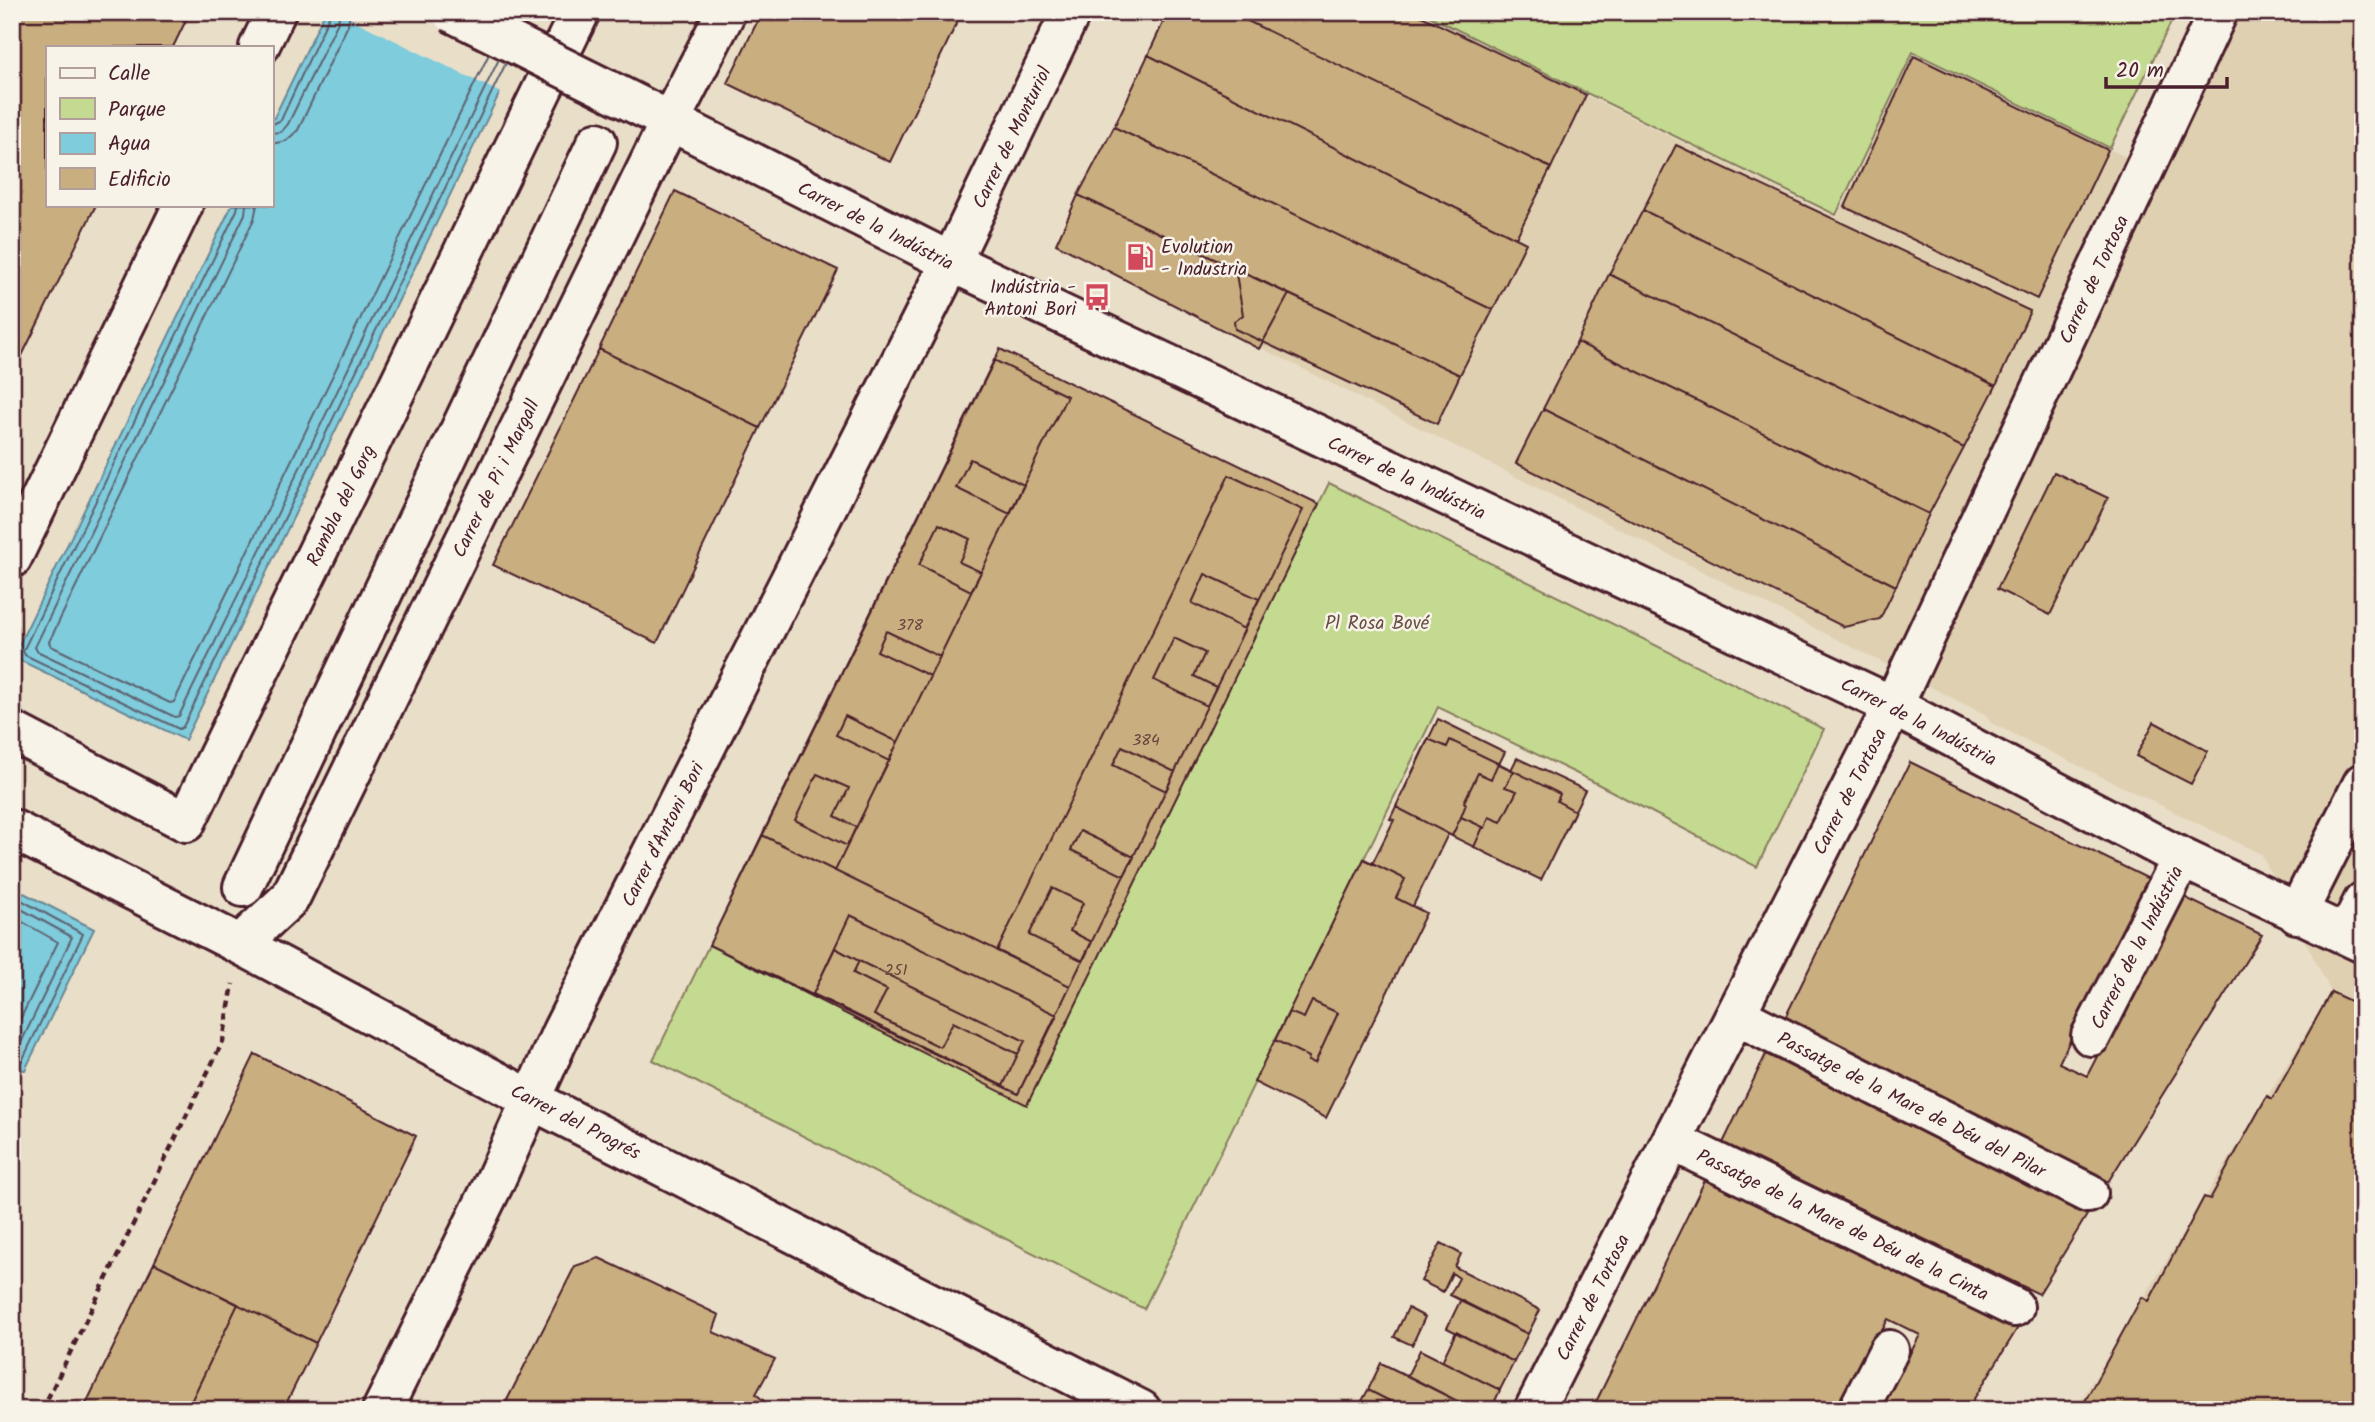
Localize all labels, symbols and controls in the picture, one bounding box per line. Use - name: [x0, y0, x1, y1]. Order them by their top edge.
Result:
- legend: [46, 46, 273, 206]
- scale bar: [2106, 46, 2226, 90]
- text: 20 m: [2116, 55, 2164, 88]
- text: Calle: [108, 58, 151, 91]
- street label: Carrer de Monturiol: [965, 61, 1060, 214]
- text: Parque: [108, 94, 166, 127]
- text: Agua: [108, 128, 151, 161]
- text: Edificio: [108, 164, 171, 197]
- street label: Carrer de la Indústria: [792, 174, 959, 279]
- street label: Carrer de Tortosa: [2052, 211, 2138, 349]
- place label: Evolution - Industria: [1161, 233, 1247, 285]
- fuel station icon: Evolution - Industria: [1125, 242, 1155, 272]
- place label: Indústria - Antoni Bori: [985, 273, 1077, 325]
- bus stop icon: Indústria - Antoni Bori: [1082, 282, 1112, 312]
- street label: Carrer de Pi i Margall: [445, 394, 548, 563]
- street label: Carrer de la Indústria: [1322, 429, 1490, 529]
- street label: Rambla del Gorg: [299, 440, 384, 572]
- park label: Pl Rosa Bové: [1325, 609, 1430, 639]
- house number: 378: [897, 613, 923, 638]
- street label: Carrer de la Indústria: [1835, 670, 2002, 775]
- street label: Carrer de Tortosa: [1806, 723, 1896, 861]
- house number: 384: [1132, 728, 1160, 753]
- street label: Carrer d'Antoni Bori: [614, 756, 714, 913]
- street label: Carreró de la Indústria: [2083, 861, 2192, 1035]
- house number: 251: [885, 958, 907, 983]
- street label: Passatge de la Mare de Déu del Pilar: [1771, 1025, 2052, 1188]
- street label: Carrer del Progrés: [505, 1077, 645, 1169]
- street label: Passatge de la Mare de Déu de la Cinta: [1691, 1142, 1993, 1310]
- street label: Carrer de Tortosa: [1549, 1229, 1639, 1367]

